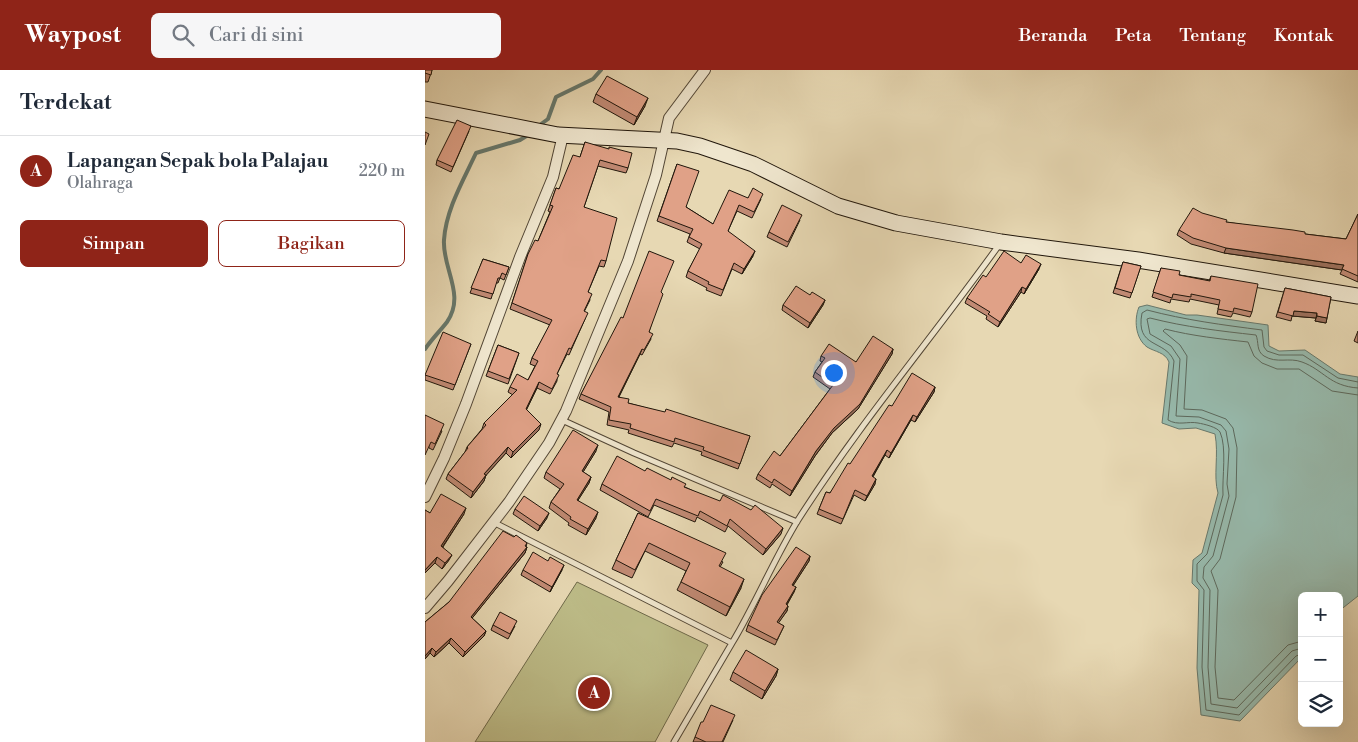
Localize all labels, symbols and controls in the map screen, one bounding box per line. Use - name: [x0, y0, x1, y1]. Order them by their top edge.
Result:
- search box: [151, 13, 501, 58]
- text: Waypost: [25, 20, 121, 50]
- icon: search: [169, 21, 197, 49]
- text: Cari di sini: [209, 23, 304, 47]
- text: Beranda: [1019, 24, 1087, 47]
- text: Peta: [1115, 24, 1151, 47]
- text: Tentang: [1179, 24, 1246, 47]
- text: Kontak: [1274, 24, 1333, 47]
- text: Terdekat: [20, 90, 111, 116]
- text: Lapangan Sepak bola Palajau: [67, 149, 328, 173]
- text: A: [30, 161, 42, 181]
- text: 220 m: [359, 161, 405, 181]
- text: Olahraga: [67, 173, 133, 193]
- button: Simpan: [20, 220, 208, 267]
- button: Bagikan: [218, 220, 405, 267]
- your location: [821, 360, 847, 386]
- map controls: [1298, 592, 1343, 727]
- button: +: [1298, 592, 1343, 637]
- button: −: [1298, 637, 1343, 682]
- pin: A: [578, 674, 610, 712]
- button: layers: [1298, 682, 1343, 727]

